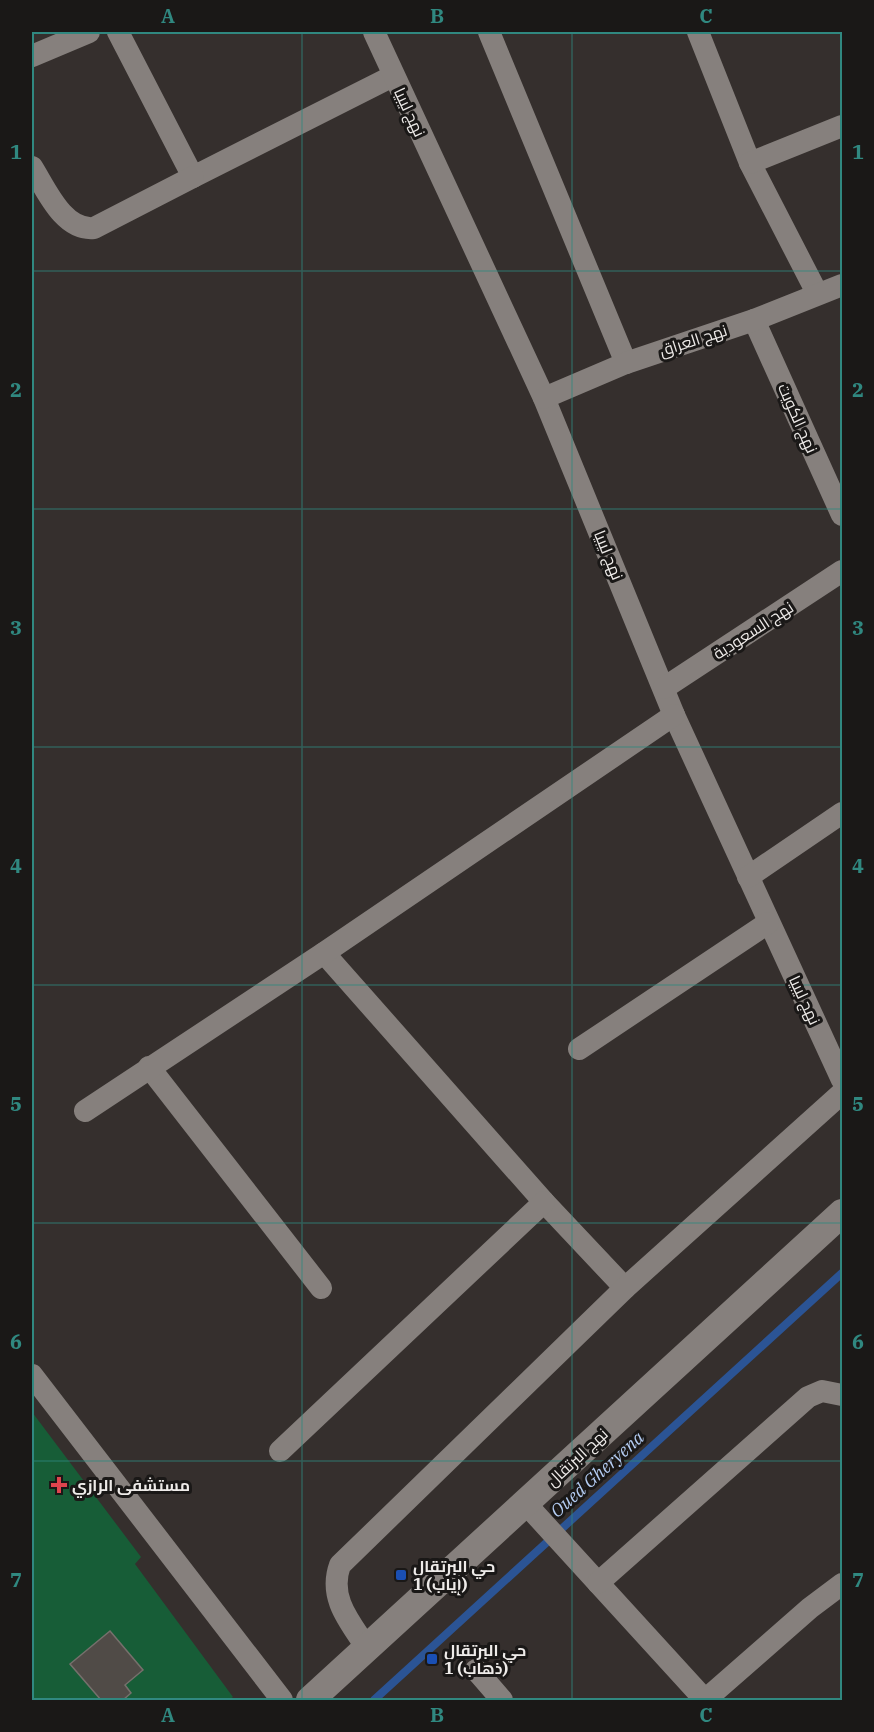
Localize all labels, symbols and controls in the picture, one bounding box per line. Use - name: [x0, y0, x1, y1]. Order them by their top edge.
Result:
- text: A: [161, 2, 175, 29]
- text: B: [430, 2, 444, 29]
- text: C: [699, 2, 713, 29]
- street label: نهج ليبيا: [388, 84, 430, 141]
- text: 1: [10, 138, 22, 165]
- text: 1: [852, 138, 864, 165]
- street label: نهج العراق: [656, 320, 730, 362]
- text: 2: [10, 376, 22, 403]
- text: 2: [852, 376, 864, 403]
- street label: نهج الكويت: [772, 380, 822, 457]
- street label: نهج ليبيا: [588, 527, 628, 584]
- street label: نهج السعودية: [709, 597, 798, 665]
- text: 3: [10, 614, 22, 641]
- text: 3: [852, 614, 864, 641]
- text: 4: [10, 852, 22, 879]
- text: 4: [852, 852, 864, 879]
- street label: نهج ليبيا: [783, 972, 825, 1029]
- text: 5: [10, 1090, 22, 1117]
- text: 5: [852, 1090, 864, 1117]
- text: 6: [10, 1328, 22, 1355]
- text: 6: [852, 1328, 864, 1355]
- street label: نهج البرتقال: [542, 1424, 613, 1492]
- water label: Oued Gheryena: [545, 1426, 649, 1522]
- place label: مستشفى الرازي: [72, 1475, 190, 1498]
- marker: مستشفى الرازي: [50, 1476, 68, 1494]
- place label: حي البرتقال 1 (إياب): [413, 1556, 495, 1596]
- text: 7: [10, 1566, 22, 1593]
- text: 7: [852, 1566, 864, 1593]
- marker: حي البرتقال 1 (إياب): [394, 1568, 408, 1582]
- place label: حي البرتقال 1 (ذهاب): [444, 1640, 526, 1678]
- marker: حي البرتقال 1 (ذهاب): [425, 1652, 439, 1666]
- text: A: [161, 1701, 175, 1728]
- text: B: [430, 1701, 444, 1728]
- text: C: [699, 1701, 713, 1728]

